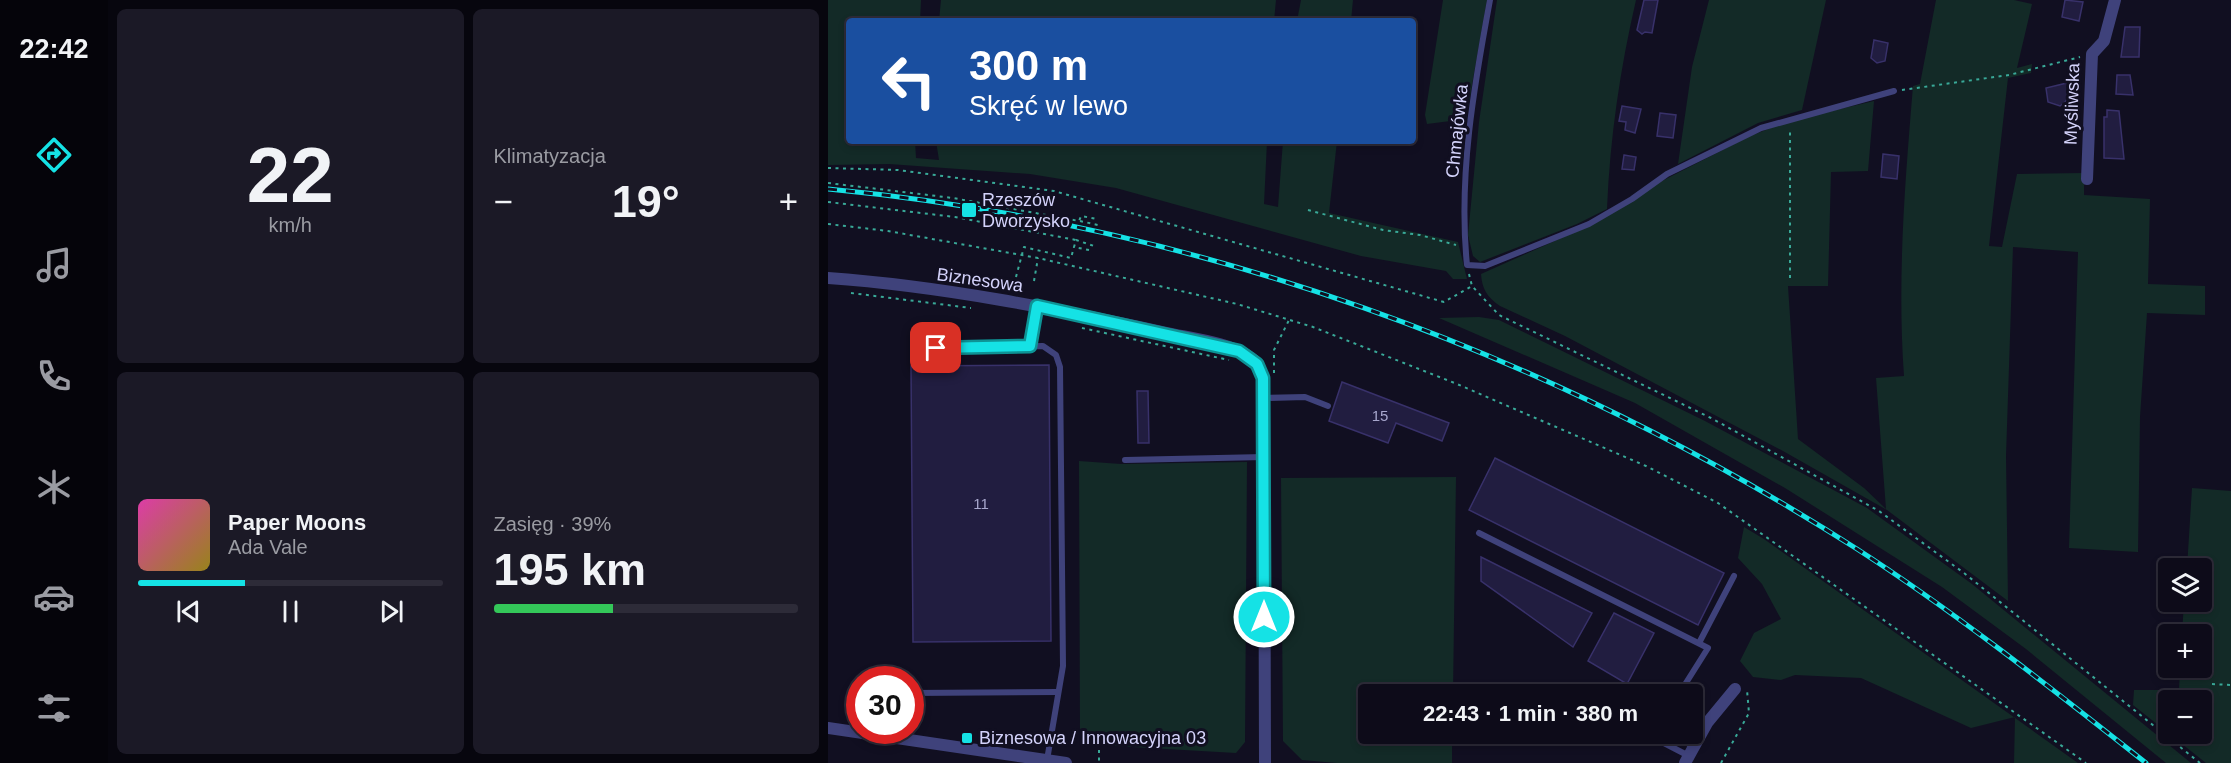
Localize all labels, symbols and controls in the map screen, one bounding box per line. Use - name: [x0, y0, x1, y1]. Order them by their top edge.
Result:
- text: 22:42: [19, 34, 89, 64]
- icon: left: [870, 42, 948, 120]
- text: 300 m: [969, 42, 1088, 89]
- street label: Myśliwska: [2061, 62, 2083, 145]
- street label: Chmajówka: [1442, 82, 1472, 179]
- text: Skręć w lewo: [969, 91, 1128, 121]
- text: 22: [247, 131, 334, 219]
- icon: directions: [33, 134, 75, 176]
- text: Klimatyzacja: [494, 145, 606, 167]
- text: 19°: [612, 176, 680, 227]
- text: −: [494, 183, 513, 220]
- text: +: [779, 183, 798, 220]
- place label: Rzeszów Dworzysko: [982, 190, 1070, 231]
- marker: Rzeszów Dworzysko: [960, 201, 978, 219]
- text: km/h: [269, 214, 312, 236]
- icon: music: [33, 244, 75, 286]
- street label: Biznesowa: [936, 264, 1025, 296]
- pin: [910, 322, 961, 373]
- icon: arrive: [919, 331, 952, 364]
- icon: phone: [33, 355, 75, 397]
- house number: 15: [1372, 407, 1388, 424]
- icon: climate: [33, 466, 75, 508]
- house number: 11: [973, 495, 989, 512]
- text: Paper Moons: [228, 510, 366, 535]
- text: Zasięg · 39%: [494, 513, 611, 535]
- text: Ada Vale: [228, 536, 308, 558]
- text: 195 km: [494, 544, 646, 595]
- map controls: [2158, 558, 2212, 744]
- button: layers: [2158, 558, 2212, 612]
- icon: car: [33, 576, 75, 618]
- position arrow: [1232, 585, 1296, 649]
- icon: previous: [172, 595, 205, 628]
- icon: pause: [274, 595, 307, 628]
- icon: next: [375, 595, 408, 628]
- button: +: [2158, 624, 2212, 678]
- speed limit sign: 30: [846, 666, 924, 744]
- icon: filters: [33, 687, 75, 729]
- button: −: [2158, 690, 2212, 744]
- text: 22:43 · 1 min · 380 m: [1423, 701, 1638, 726]
- place label: Biznesowa / Innowacyjna 03: [979, 728, 1206, 748]
- marker: Biznesowa / Innowacyjna 03: [960, 731, 974, 745]

